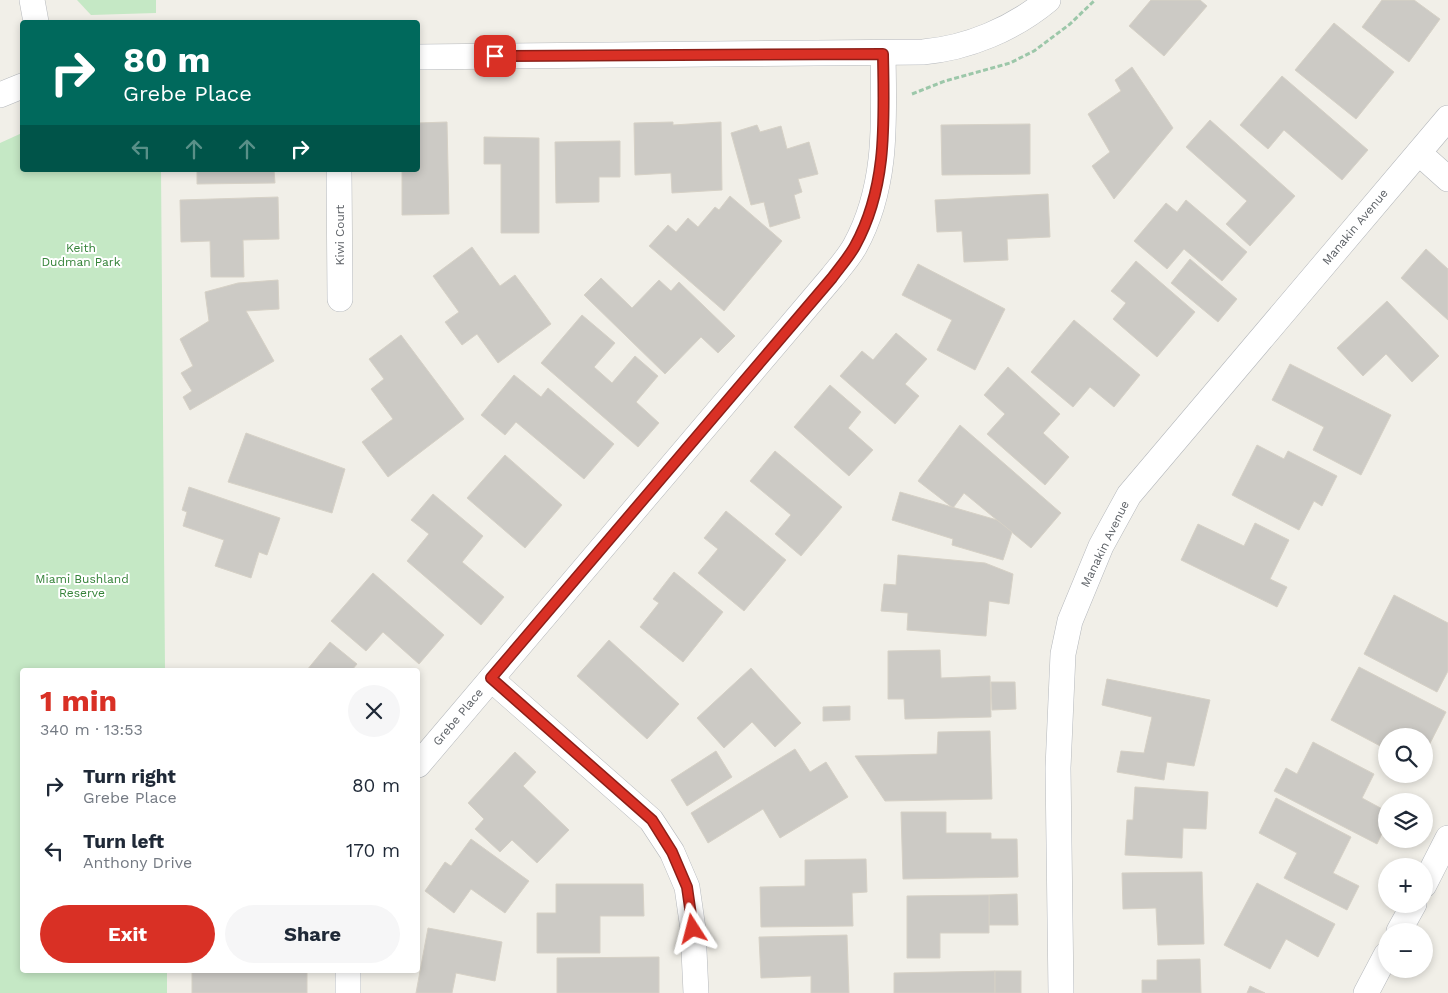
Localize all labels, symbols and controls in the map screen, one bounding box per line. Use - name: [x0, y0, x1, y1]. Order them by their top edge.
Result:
- pin: [474, 35, 516, 77]
- text: 80 m: [123, 39, 210, 81]
- icon: right: [40, 40, 105, 105]
- icon: arrive: [481, 42, 509, 70]
- text: Grebe Place: [123, 81, 252, 106]
- icon: left: [127, 135, 155, 163]
- icon: ahead: [180, 135, 208, 163]
- icon: ahead: [233, 135, 261, 163]
- icon: right: [286, 135, 314, 163]
- street label: Manakin Avenue: [1319, 186, 1391, 268]
- street label: Kiwi Court: [333, 205, 347, 265]
- park label: Keith Dudman Park: [41, 241, 121, 269]
- street label: Manakin Avenue: [1078, 498, 1132, 590]
- park label: Miami Bushland Reserve: [35, 572, 129, 600]
- text: 1 min: [40, 683, 117, 718]
- button: close: [348, 685, 400, 737]
- street label: Grebe Place: [430, 686, 486, 748]
- text: 340 m · 13:53: [40, 720, 143, 739]
- map controls: [1378, 728, 1433, 978]
- button: search: [1378, 728, 1433, 783]
- text: Turn right: [83, 765, 176, 788]
- icon: right: [40, 772, 68, 800]
- text: 80 m: [352, 774, 400, 797]
- text: Grebe Place: [83, 788, 177, 807]
- button: layers: [1378, 793, 1433, 848]
- text: Turn left: [83, 830, 164, 853]
- icon: left: [40, 837, 68, 865]
- text: 170 m: [346, 839, 400, 862]
- text: Anthony Drive: [83, 853, 192, 872]
- button: +: [1378, 858, 1433, 913]
- position arrow: [666, 902, 718, 954]
- button: Exit: [40, 905, 215, 963]
- button: Share: [225, 905, 400, 963]
- button: −: [1378, 923, 1433, 978]

